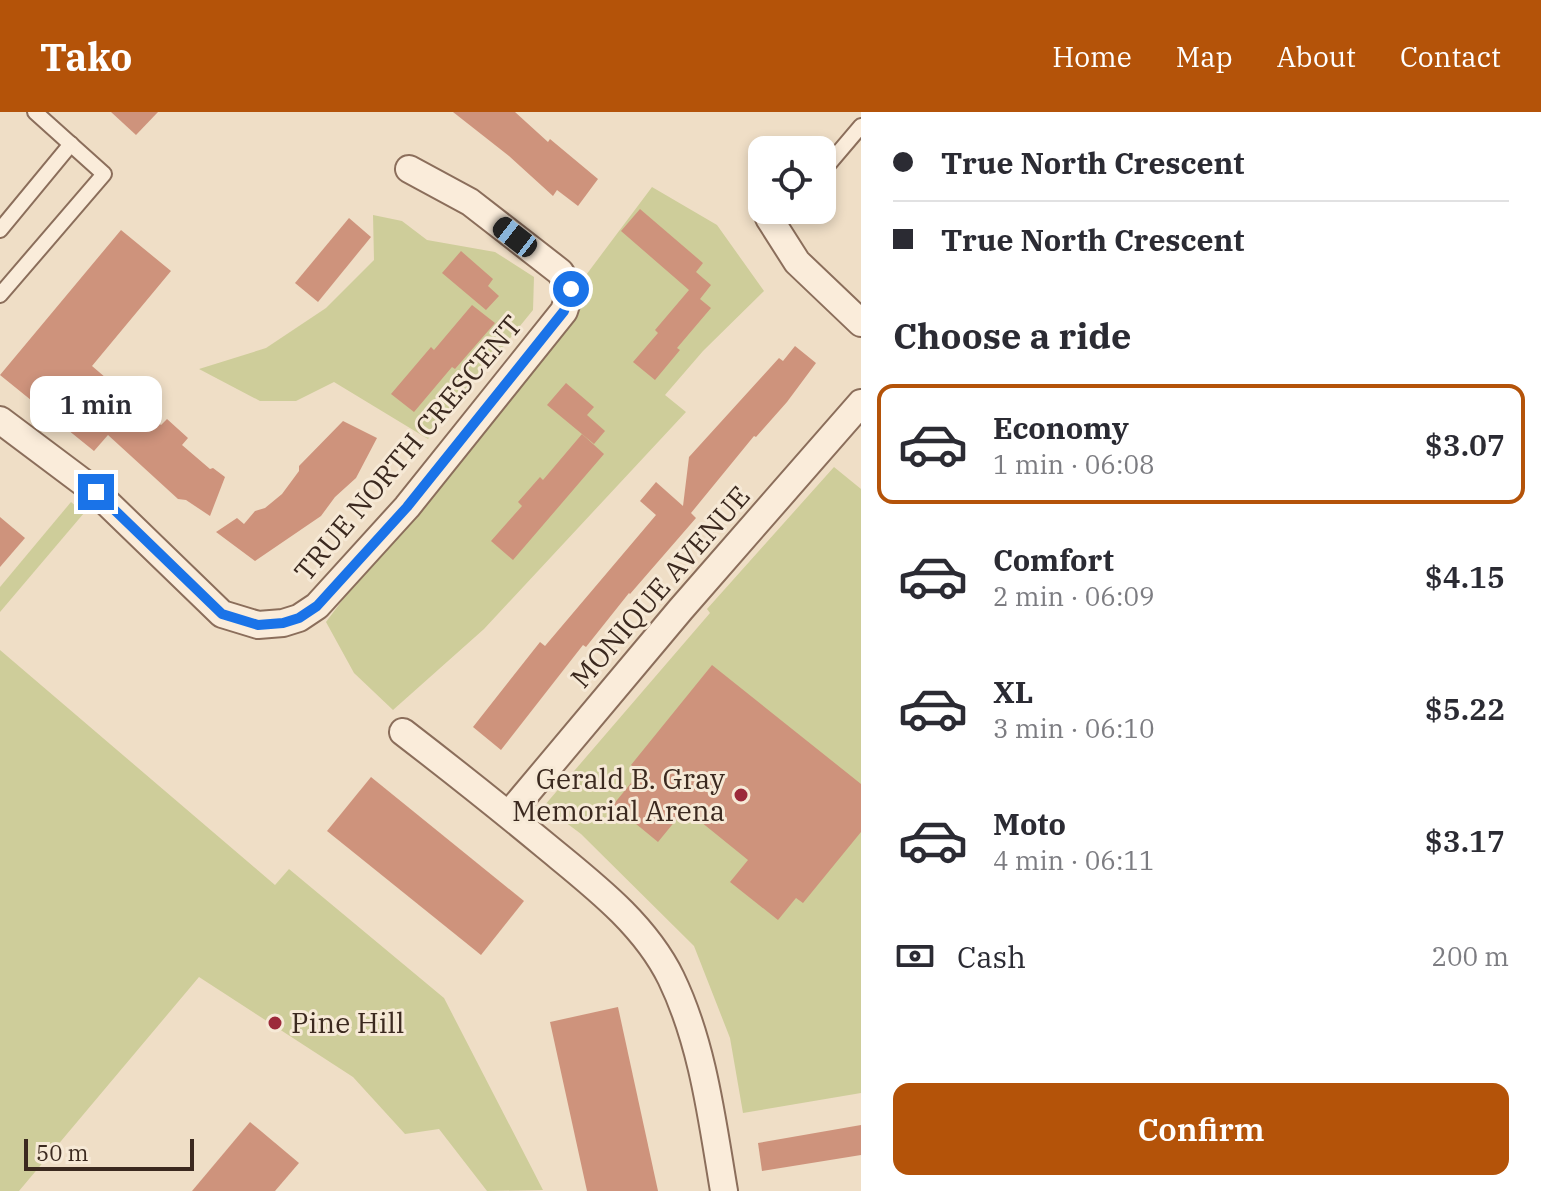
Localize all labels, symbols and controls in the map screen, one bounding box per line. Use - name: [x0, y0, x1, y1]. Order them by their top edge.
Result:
- text: Tako: [40, 32, 132, 81]
- text: Home: [1052, 38, 1132, 75]
- text: Map: [1176, 38, 1233, 75]
- text: About: [1277, 38, 1356, 75]
- text: Contact: [1400, 38, 1501, 75]
- map controls: [748, 136, 836, 224]
- button: locate: [748, 136, 836, 224]
- text: True North Crescent: [941, 143, 1245, 182]
- car: [489, 213, 541, 261]
- text: True North Crescent: [941, 220, 1245, 259]
- route start: [553, 271, 589, 307]
- street label: TRUE NORTH CRESCENT: [285, 307, 530, 588]
- text: Choose a ride: [893, 312, 1132, 359]
- callout: 1 min: [30, 376, 162, 432]
- text: 1 min: [60, 387, 132, 421]
- icon: car: [897, 408, 969, 480]
- text: Economy: [993, 408, 1129, 447]
- text: $3.07: [1425, 425, 1505, 464]
- text: 1 min · 06:08: [993, 447, 1155, 481]
- route end: [78, 474, 114, 510]
- street label: MONIQUE AVENUE: [562, 478, 757, 695]
- icon: car: [897, 540, 969, 612]
- text: Comfort: [993, 540, 1114, 579]
- text: $4.15: [1425, 557, 1505, 596]
- text: 2 min · 06:09: [993, 579, 1155, 613]
- icon: car: [897, 672, 969, 744]
- text: XL: [993, 672, 1033, 711]
- text: $5.22: [1425, 689, 1505, 728]
- text: 3 min · 06:10: [993, 711, 1155, 745]
- place label: Gerald B. Gray Memorial Arena: [512, 760, 725, 829]
- marker: Gerald B. Gray Memorial Arena: [732, 786, 750, 804]
- icon: car: [897, 804, 969, 876]
- text: Moto: [993, 804, 1066, 843]
- text: $3.17: [1425, 821, 1505, 860]
- text: 4 min · 06:11: [993, 843, 1155, 877]
- icon: cash: [893, 934, 937, 978]
- text: Cash: [957, 937, 1026, 976]
- text: 200 m: [1431, 939, 1509, 973]
- place label: Pine Hill: [291, 1004, 404, 1041]
- marker: Pine Hill: [266, 1014, 284, 1032]
- button: Confirm: [893, 1083, 1509, 1175]
- scale bar: [24, 1135, 194, 1171]
- text: 50 m: [36, 1138, 88, 1167]

